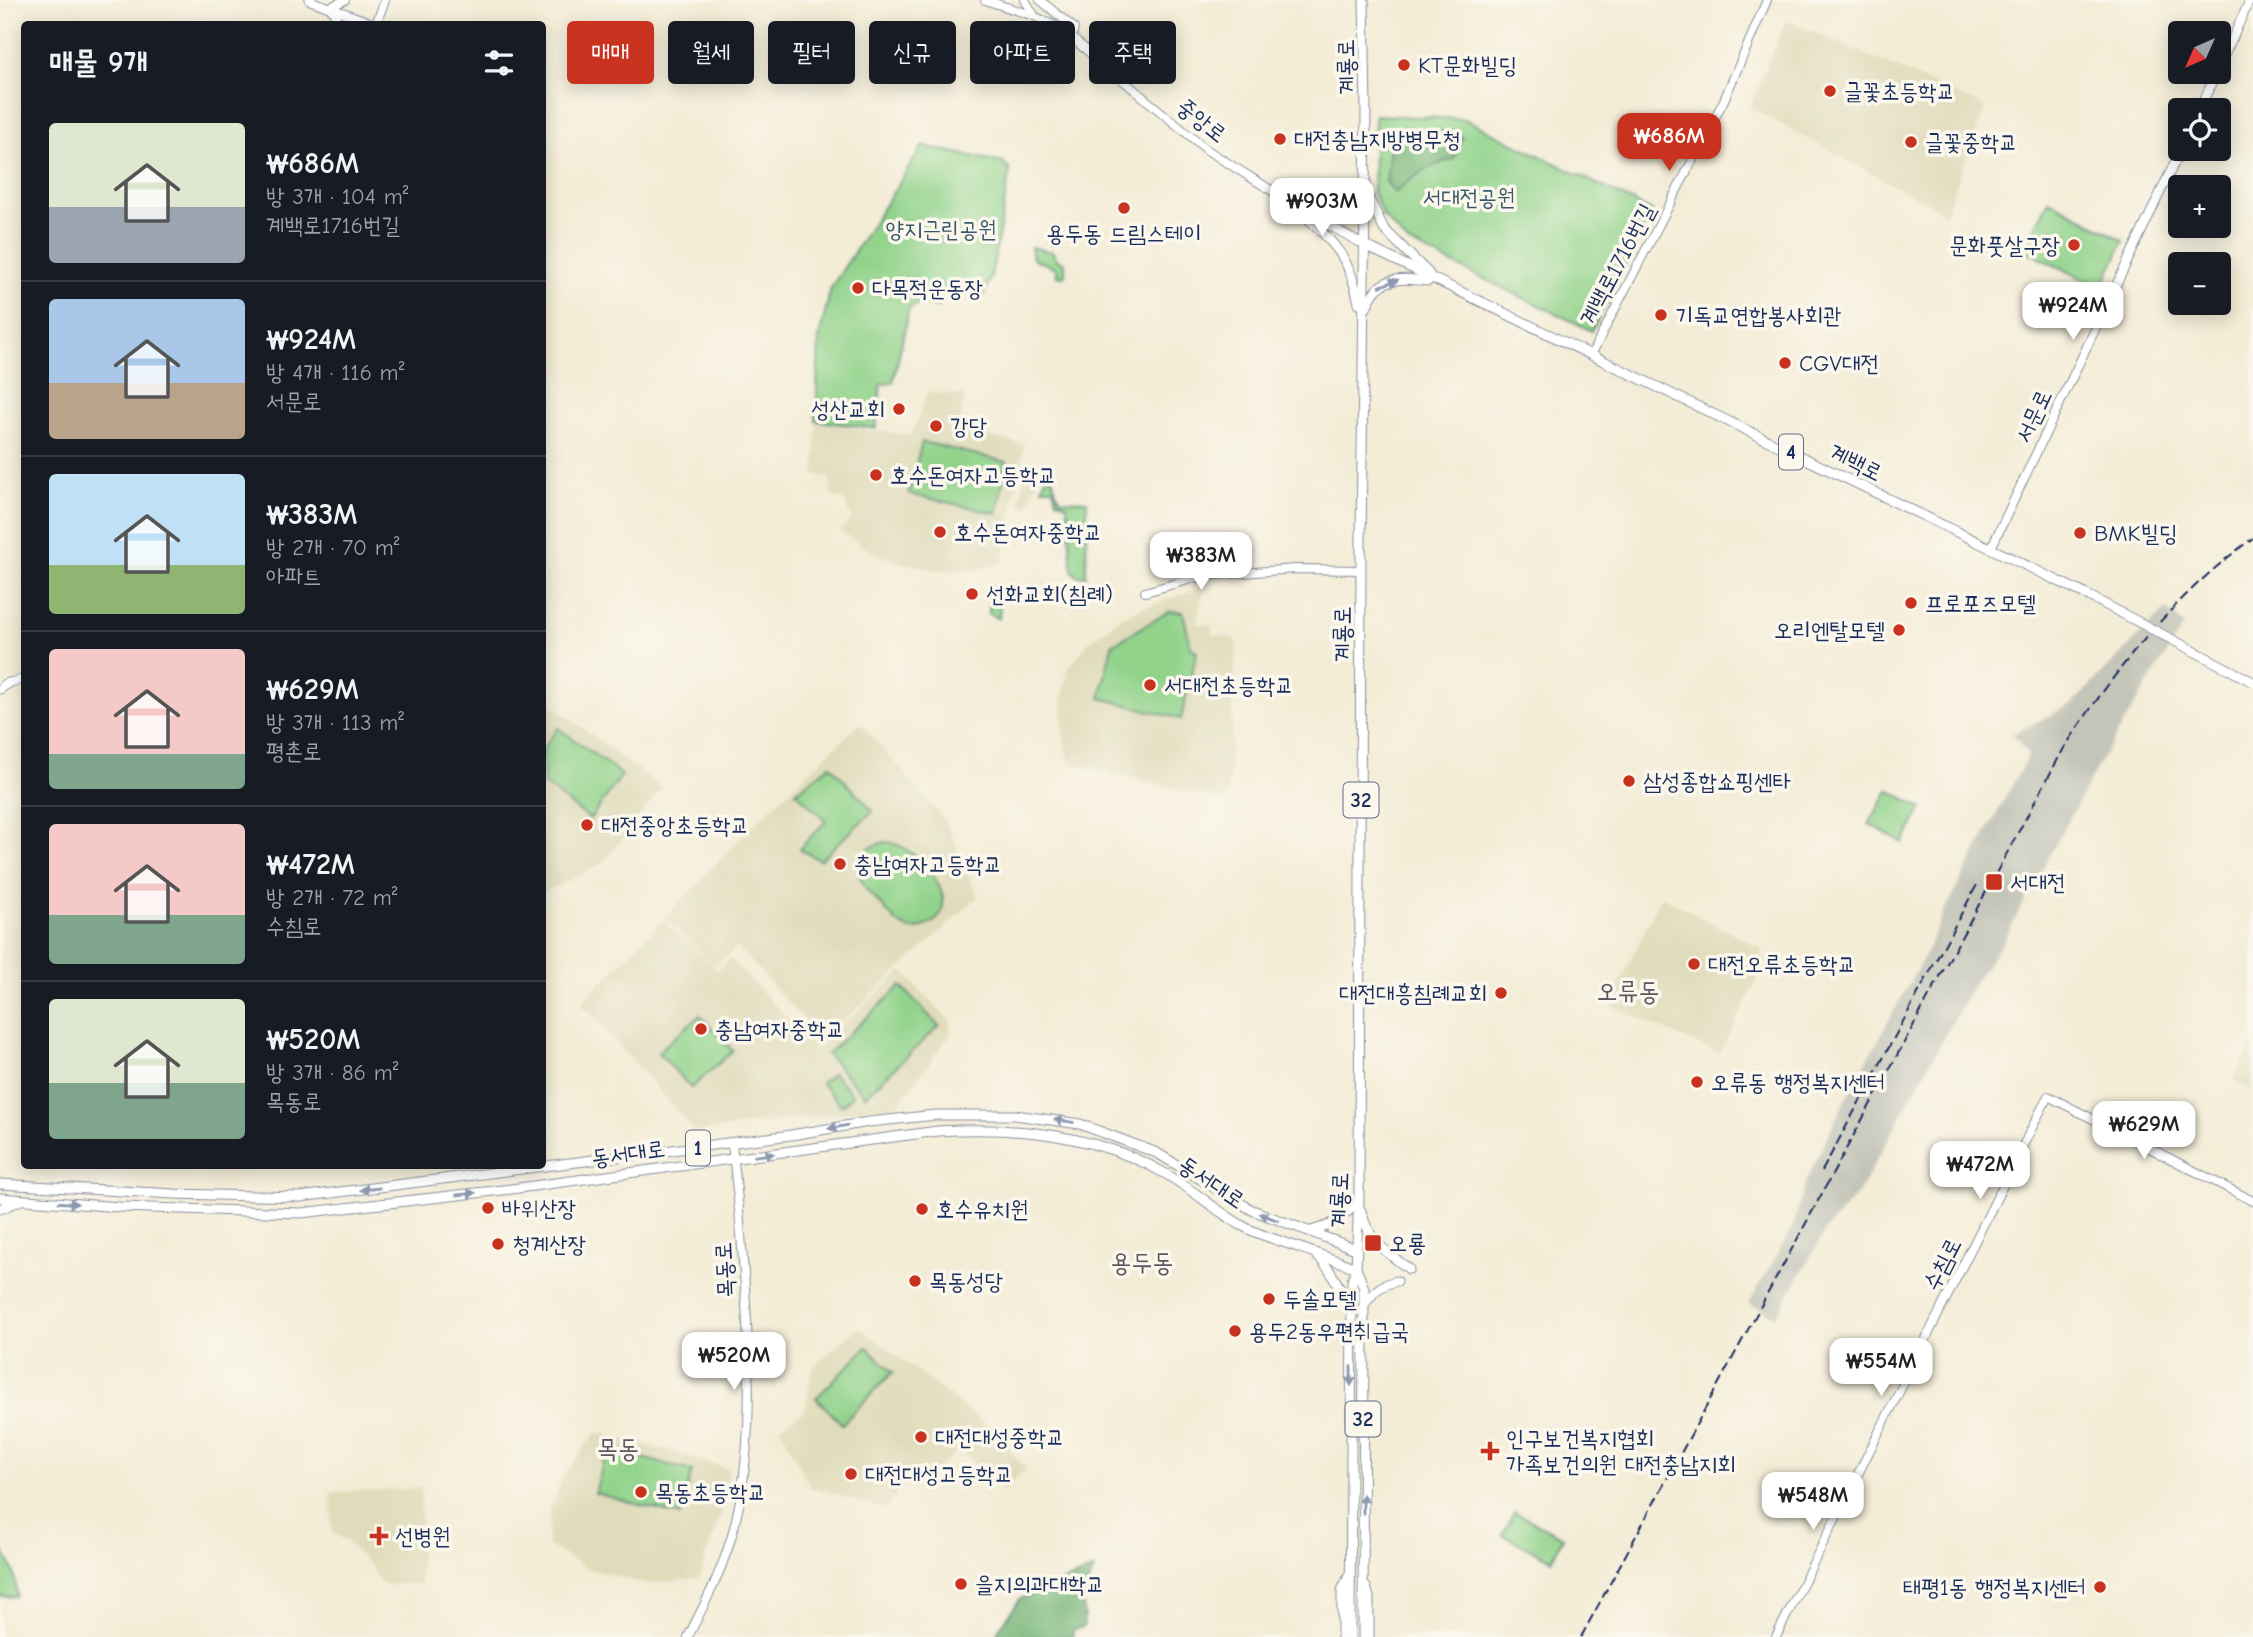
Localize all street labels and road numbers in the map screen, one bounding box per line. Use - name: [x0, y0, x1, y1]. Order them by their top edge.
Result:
- street label: 계룡로: [1333, 39, 1360, 95]
- street label: 중앙로: [1172, 93, 1232, 148]
- street label: 계백로1716번길: [1574, 199, 1661, 330]
- street label: 서문로: [2009, 385, 2057, 447]
- road number: 4: [1779, 434, 1803, 470]
- street label: 계백로: [1825, 438, 1887, 487]
- street label: 계룡로: [1329, 606, 1356, 662]
- road number: 32: [1344, 782, 1378, 818]
- road number: 1: [686, 1130, 710, 1166]
- street label: 동서대로: [590, 1135, 667, 1172]
- street label: 동서대로: [1173, 1151, 1250, 1214]
- street label: 계룡로: [1325, 1172, 1354, 1228]
- street label: 수침로: [1918, 1233, 1967, 1295]
- street label: 목동로: [710, 1242, 739, 1298]
- road number: 32: [1346, 1402, 1380, 1436]

